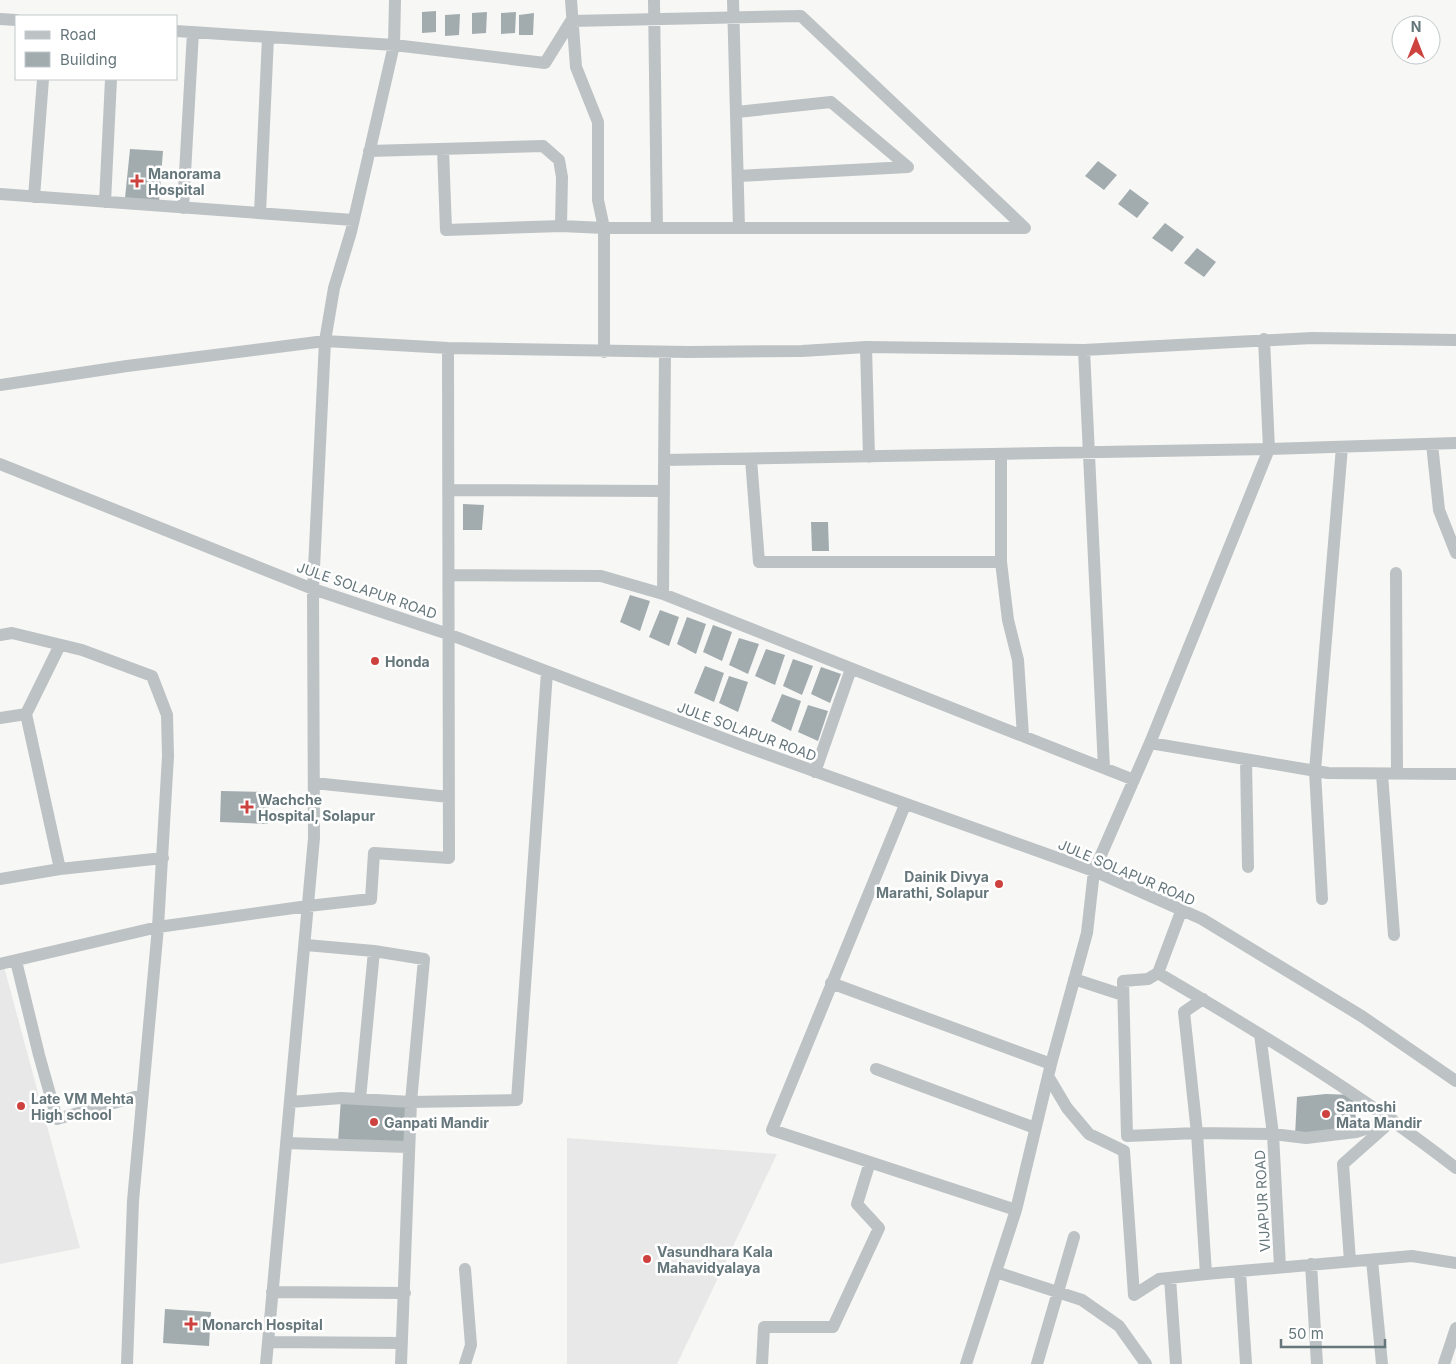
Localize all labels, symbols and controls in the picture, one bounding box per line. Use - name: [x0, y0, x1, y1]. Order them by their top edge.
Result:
- legend: [15, 15, 178, 80]
- north arrow: [1391, 15, 1441, 65]
- text: N: [1411, 18, 1421, 35]
- text: Road: [60, 25, 96, 44]
- text: Building: [60, 50, 117, 69]
- place label: Manorama Hospital: [148, 165, 221, 198]
- marker: Manorama Hospital: [130, 174, 144, 188]
- street label: JULE SOLAPUR ROAD: [295, 558, 439, 622]
- place label: Honda: [385, 653, 430, 670]
- marker: Honda: [369, 655, 381, 667]
- street label: JULE SOLAPUR ROAD: [675, 698, 819, 764]
- place label: Wachche Hospital, Solapur: [258, 791, 375, 824]
- marker: Wachche Hospital, Solapur: [240, 800, 254, 814]
- street label: JULE SOLAPUR ROAD: [1056, 835, 1198, 909]
- place label: Dainik Divya Marathi, Solapur: [876, 868, 989, 901]
- marker: Dainik Divya Marathi, Solapur: [993, 878, 1005, 890]
- place label: Late VM Mehta High school: [31, 1090, 134, 1123]
- place label: Santoshi Mata Mandir: [1336, 1098, 1422, 1131]
- marker: Late VM Mehta High school: [15, 1100, 27, 1112]
- marker: Santoshi Mata Mandir: [1320, 1108, 1332, 1120]
- place label: Ganpati Mandir: [384, 1114, 489, 1131]
- marker: Ganpati Mandir: [368, 1116, 380, 1128]
- street label: VIJAPUR ROAD: [1251, 1150, 1273, 1252]
- place label: Vasundhara Kala Mahavidyalaya: [657, 1243, 773, 1276]
- marker: Vasundhara Kala Mahavidyalaya: [641, 1253, 653, 1265]
- place label: Monarch Hospital: [202, 1316, 323, 1333]
- scale bar: [1281, 1316, 1385, 1348]
- marker: Monarch Hospital: [184, 1317, 198, 1331]
- text: 50 m: [1288, 1324, 1324, 1343]

